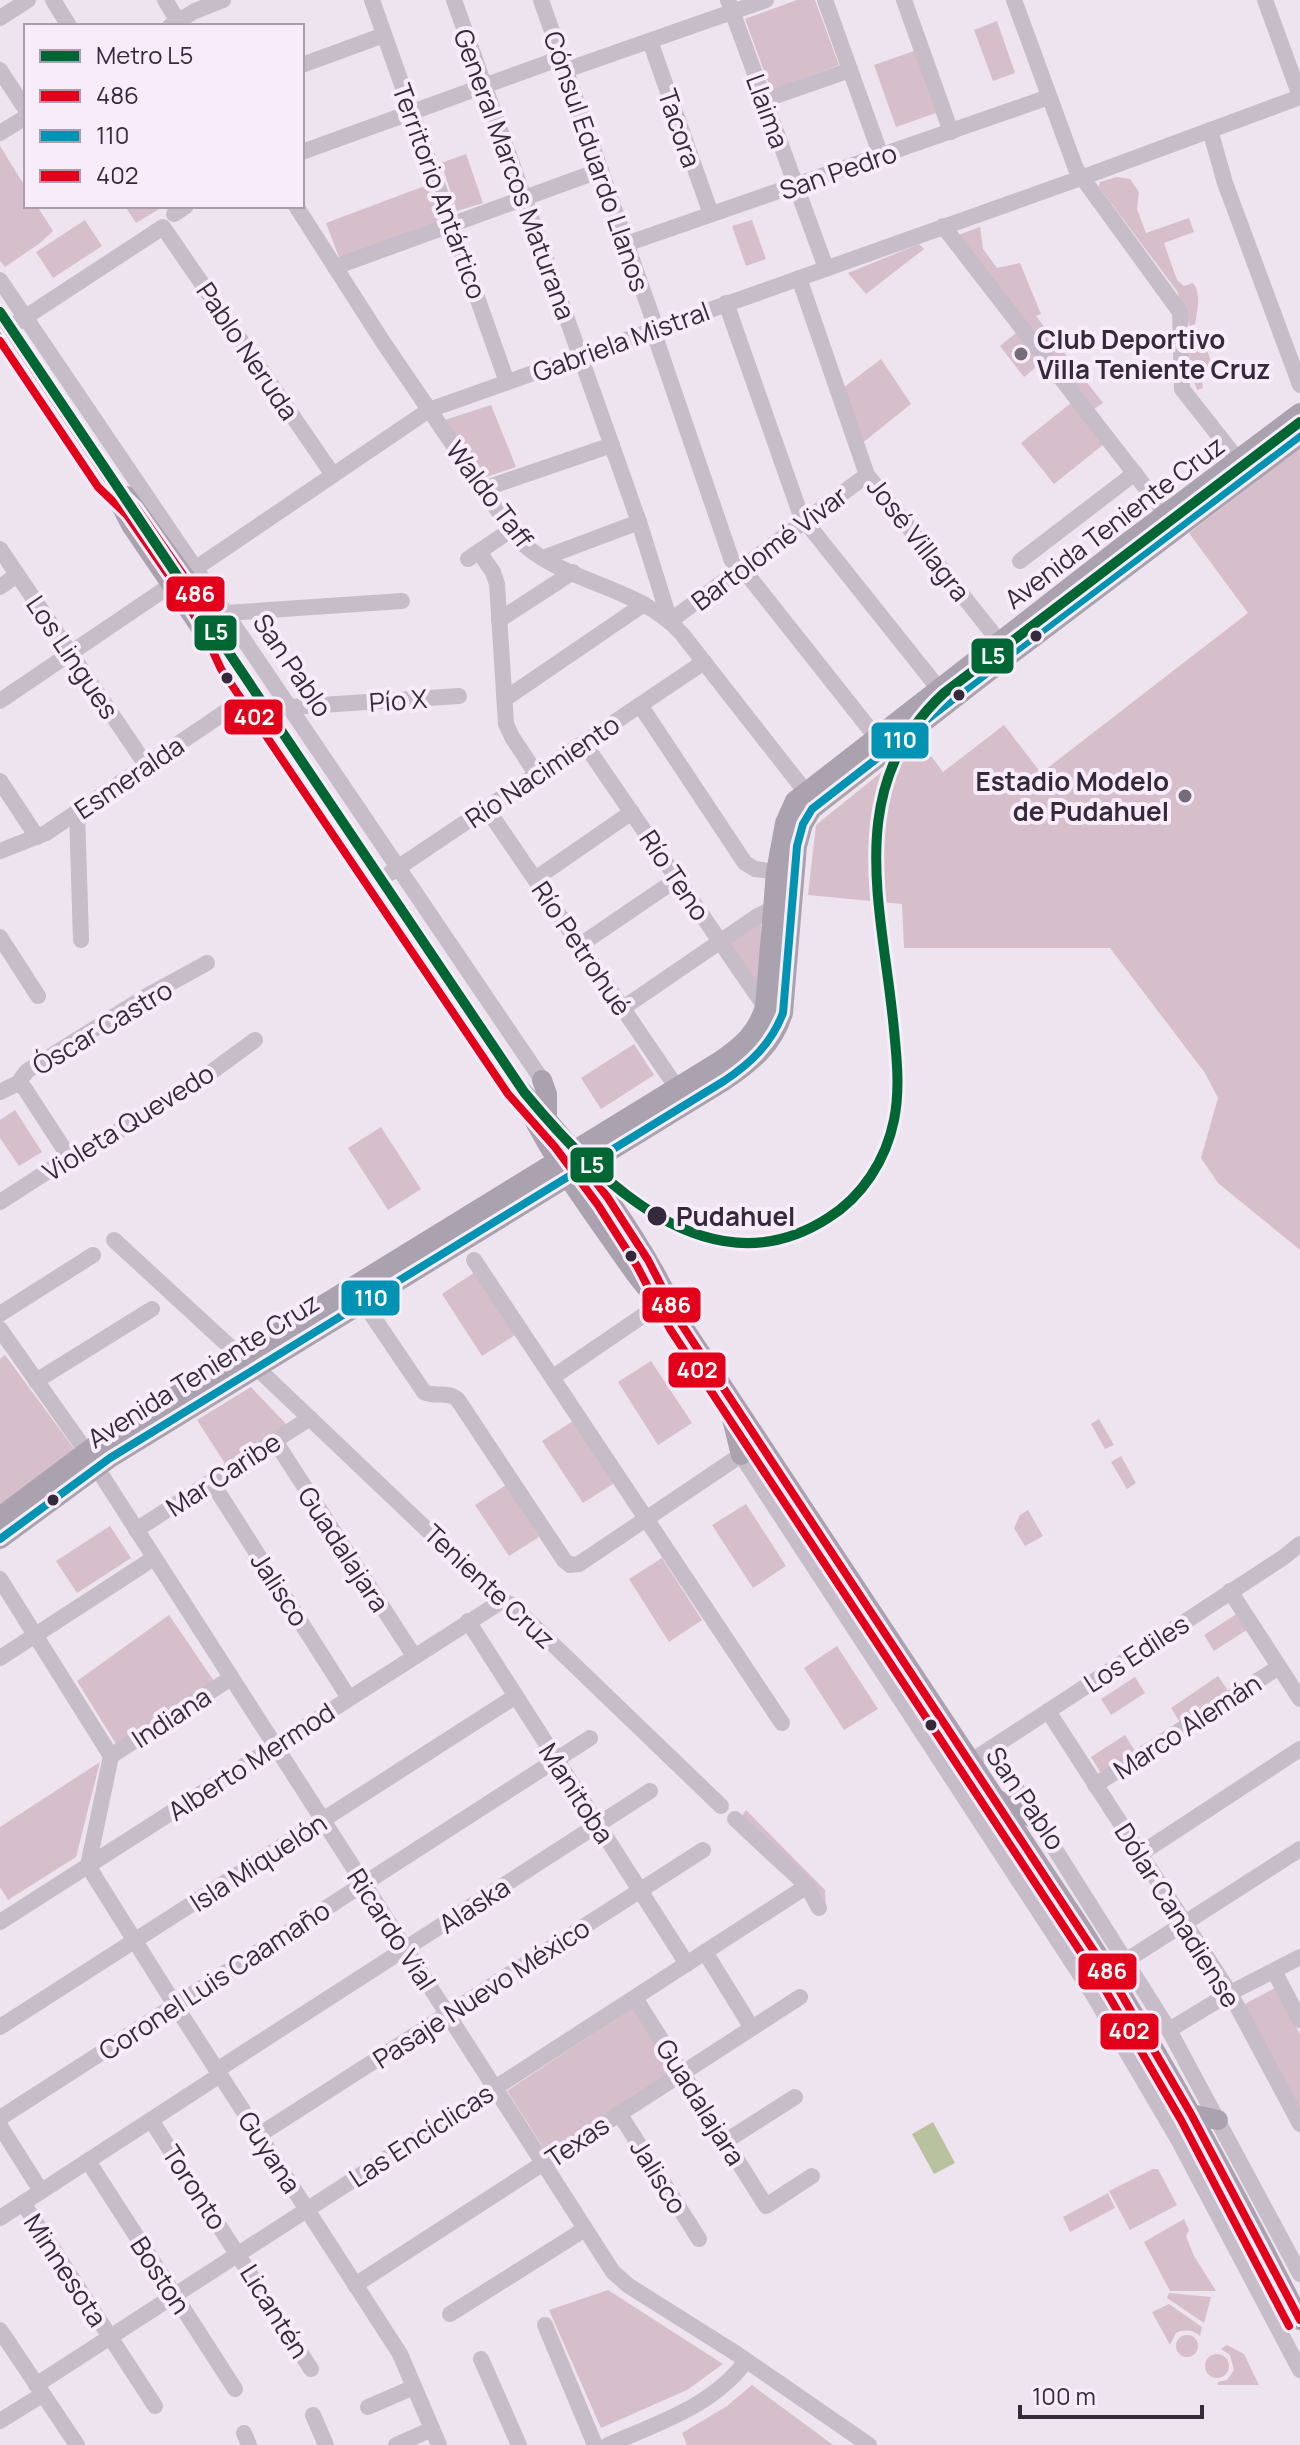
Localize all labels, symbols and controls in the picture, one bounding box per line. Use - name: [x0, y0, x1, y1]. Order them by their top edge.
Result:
- legend: [24, 24, 304, 208]
- street label: General Marcos Maturana: [446, 24, 584, 324]
- street label: Cónsul Eduardo Llanos: [536, 26, 658, 296]
- text: Metro L5: [96, 38, 193, 71]
- street label: Llaima: [738, 69, 798, 153]
- text: 486: [96, 78, 139, 111]
- street label: Territorio Antártico: [384, 78, 496, 304]
- street label: Tacora: [650, 84, 710, 172]
- text: 110: [96, 118, 129, 151]
- street label: San Pedro: [775, 134, 901, 208]
- text: 402: [96, 158, 138, 191]
- street label: Pablo Neruda: [189, 275, 307, 427]
- street label: Gabriela Mistral: [528, 292, 714, 390]
- place label: Club Deportivo Villa Teniente Cruz: [1037, 321, 1270, 387]
- marker: Club Deportivo Villa Teniente Cruz: [1012, 345, 1030, 363]
- street label: Avenida Teniente Cruz: [997, 427, 1231, 617]
- street label: Waldo Taff: [438, 433, 542, 555]
- street label: José Villagra: [859, 470, 979, 608]
- street label: Bartolomé Vivar: [684, 478, 854, 618]
- line badge: 486: [165, 575, 226, 613]
- text: 486: [175, 579, 215, 609]
- street label: Los Lingues: [18, 588, 128, 726]
- street label: San Pablo: [245, 606, 341, 724]
- line badge: L5: [193, 614, 238, 652]
- text: L5: [204, 617, 228, 647]
- unlabelled marker: [1028, 628, 1044, 644]
- line badge: L5: [970, 637, 1015, 675]
- text: L5: [981, 641, 1005, 671]
- unlabelled marker: [219, 670, 235, 686]
- street label: Pío X: [368, 680, 428, 720]
- unlabelled marker: [951, 687, 967, 703]
- line badge: 402: [223, 698, 284, 736]
- text: 402: [234, 702, 274, 732]
- street label: Río Nacimiento: [458, 706, 626, 836]
- line badge: 110: [870, 721, 930, 760]
- text: 110: [883, 725, 917, 755]
- street label: Esmeralda: [67, 727, 191, 827]
- place label: Estadio Modelo de Pudahuel: [976, 763, 1169, 829]
- marker: Estadio Modelo de Pudahuel: [1176, 787, 1194, 805]
- street label: Río Teno: [632, 823, 718, 927]
- street label: Río Petrohué: [524, 874, 640, 1022]
- street label: Óscar Castro: [25, 971, 179, 1083]
- street label: Violeta Quevedo: [36, 1055, 220, 1189]
- line badge: L5: [569, 1146, 615, 1184]
- text: L5: [580, 1150, 604, 1180]
- place label: Pudahuel: [676, 1198, 795, 1234]
- marker: Pudahuel: [645, 1204, 669, 1228]
- unlabelled marker: [623, 1248, 639, 1264]
- line badge: 110: [340, 1279, 401, 1317]
- text: 110: [354, 1283, 388, 1313]
- street label: Avenida Teniente Cruz: [80, 1284, 326, 1456]
- line badge: 486: [641, 1286, 702, 1324]
- text: 486: [651, 1290, 691, 1320]
- line badge: 402: [667, 1351, 727, 1389]
- text: 402: [677, 1355, 717, 1385]
- street label: Mar Caribe: [159, 1424, 287, 1524]
- street label: Guadalajara: [290, 1479, 398, 1619]
- unlabelled marker: [45, 1492, 61, 1508]
- street label: Teniente Cruz: [416, 1516, 564, 1656]
- street label: Jalisco: [243, 1545, 317, 1633]
- street label: Los Ediles: [1076, 1606, 1196, 1700]
- street label: Marco Alemán: [1106, 1665, 1268, 1787]
- street label: Indiana: [125, 1678, 217, 1756]
- street label: Alberto Mermod: [161, 1694, 341, 1828]
- unlabelled marker: [923, 1717, 939, 1733]
- street label: Manitoba: [531, 1736, 623, 1850]
- street label: San Pablo: [978, 1739, 1074, 1857]
- street label: Isla Miquelón: [183, 1804, 333, 1920]
- street label: Dólar Canadiense: [1107, 1816, 1249, 2014]
- street label: Ricardo Vial: [339, 1861, 445, 1997]
- street label: Alaska: [431, 1869, 517, 1941]
- street label: Coronel Luis Caamaño: [92, 1892, 336, 2068]
- street label: Pasaje Nuevo México: [366, 1909, 596, 2077]
- line badge: 486: [1077, 1952, 1138, 1991]
- text: 486: [1087, 1956, 1127, 1986]
- line badge: 402: [1099, 2012, 1160, 2051]
- text: 402: [1109, 2016, 1149, 2046]
- street label: Guadalajara: [648, 2032, 754, 2172]
- street label: Las Encíclicas: [342, 2075, 500, 2195]
- street label: Guyana: [230, 2104, 310, 2200]
- street label: Texas: [538, 2107, 616, 2175]
- street label: Jalisco: [622, 2132, 696, 2220]
- street label: Toronto: [154, 2138, 236, 2236]
- street label: Minnesota: [16, 2207, 116, 2333]
- street label: Boston: [123, 2229, 199, 2321]
- street label: Licantén: [232, 2257, 318, 2365]
- scale bar: [1020, 2369, 1202, 2419]
- text: 100 m: [1032, 2379, 1096, 2412]

